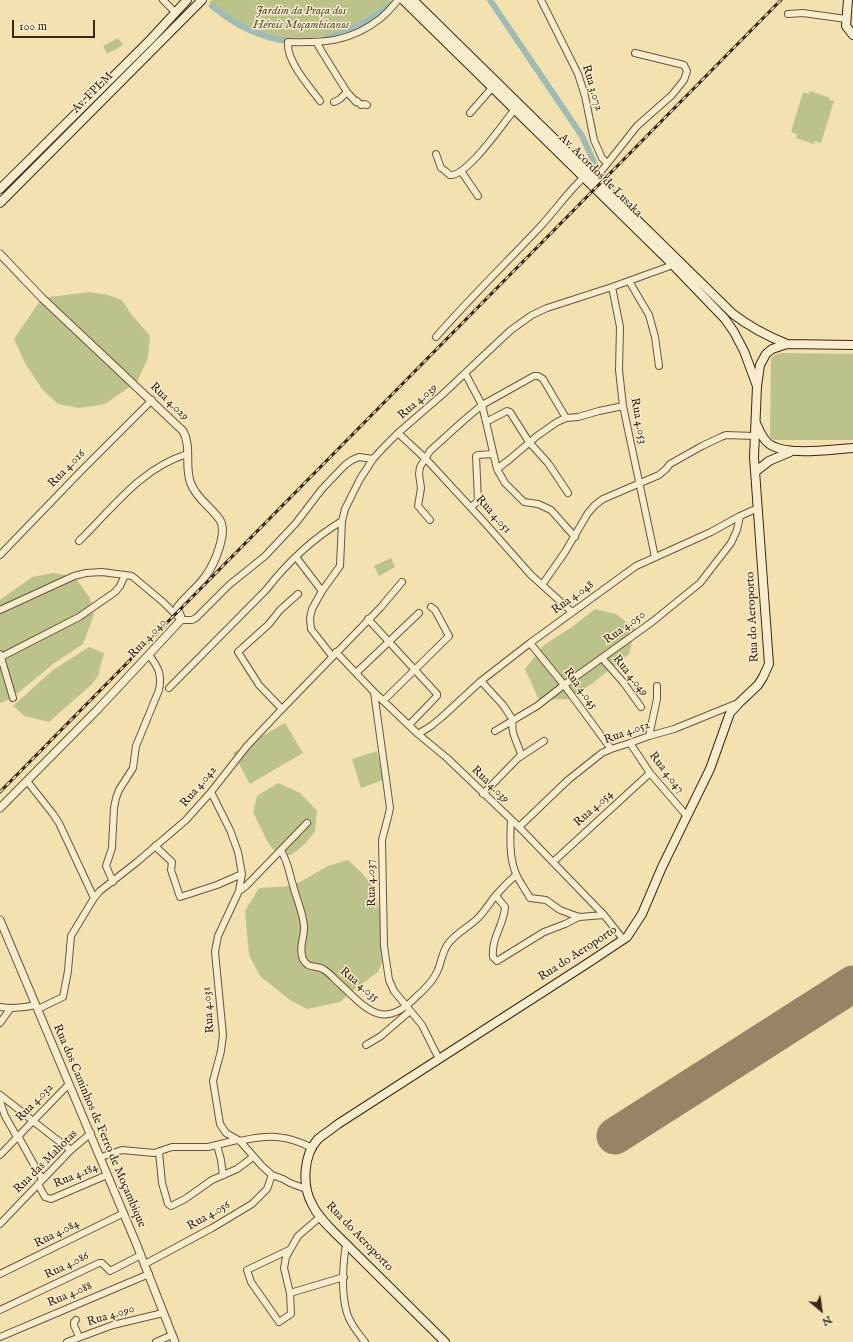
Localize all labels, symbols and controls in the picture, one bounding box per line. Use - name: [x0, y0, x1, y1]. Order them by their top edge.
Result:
- park label: Jardim da Praça dos Hérois Moçambicanos: [253, 5, 349, 33]
- scale bar: [14, 12, 97, 38]
- text: 100 m: [19, 19, 47, 34]
- street label: Rua 3.072: [578, 63, 606, 113]
- street label: Av. FPLM: [69, 69, 117, 117]
- street label: Av. Acordos de Lusaka: [555, 131, 645, 221]
- street label: Rua 4.029: [147, 380, 191, 424]
- street label: Rua 4.039: [395, 381, 441, 423]
- street label: Rua 4.053: [626, 397, 650, 445]
- street label: Rua 4.016: [45, 447, 89, 491]
- street label: Rua 4.051: [472, 493, 514, 537]
- street label: Rua do Aeroporto: [743, 571, 763, 663]
- street label: Rua 4.048: [549, 578, 597, 618]
- street label: Rua 4.050: [601, 608, 649, 648]
- street label: Rua 4.040: [126, 616, 170, 662]
- street label: Rua 4.049: [609, 652, 651, 700]
- street label: Rua 4.045: [560, 666, 600, 712]
- street label: Rua 4.052: [602, 718, 652, 748]
- street label: Rua 4.047: [645, 749, 687, 797]
- street label: Rua 4.039: [468, 763, 512, 807]
- street label: Rua 4.042: [178, 764, 220, 810]
- street label: Rua 4.054: [571, 788, 617, 830]
- street label: Rua 4.037: [364, 859, 380, 907]
- street label: Rua do Aeroporto: [536, 923, 620, 985]
- street label: Rua 4.035: [337, 965, 381, 1005]
- street label: Rua 4.031: [200, 986, 218, 1034]
- street label: Rua dos Caminhos de Ferro de Moçambique: [49, 1022, 149, 1230]
- street label: Rua 4.032: [13, 1081, 57, 1125]
- street label: Rua das Mahotas: [11, 1127, 81, 1197]
- street label: Rua 4.184: [52, 1160, 100, 1192]
- street label: Rua 4.056: [185, 1198, 233, 1234]
- street label: Rua do Aeroporto: [322, 1199, 396, 1275]
- street label: Rua 4.084: [32, 1217, 82, 1251]
- street label: Rua 4.086: [43, 1249, 91, 1283]
- street label: Rua 4.088: [45, 1279, 95, 1311]
- north arrow: [801, 1290, 841, 1330]
- street label: Rua 4.090: [86, 1302, 136, 1330]
- text: N: [819, 1312, 834, 1329]

